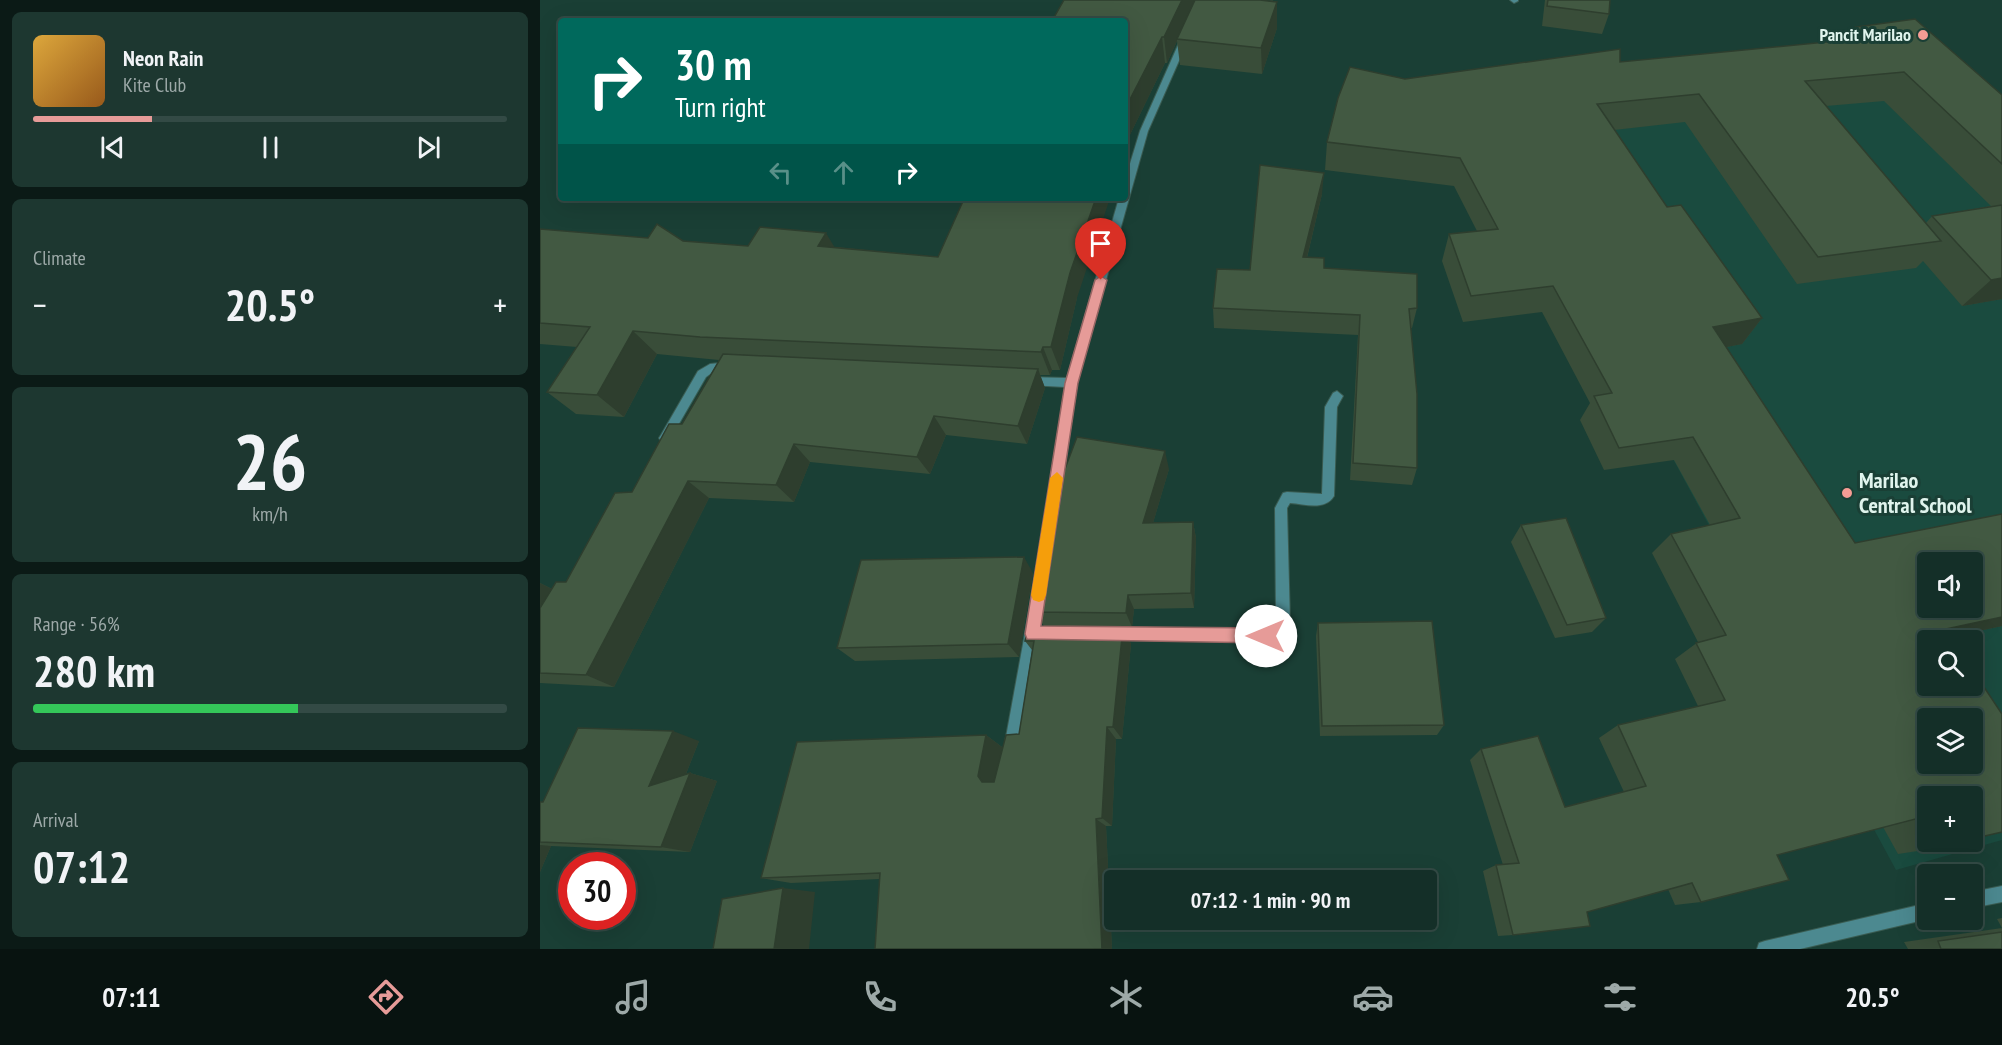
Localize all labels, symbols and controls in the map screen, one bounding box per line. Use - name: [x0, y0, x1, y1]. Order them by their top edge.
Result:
- place label: Pancit Marilao: [1820, 23, 1911, 46]
- marker: Pancit Marilao: [1916, 28, 1930, 42]
- text: 30 m: [675, 37, 752, 92]
- icon: right: [576, 42, 654, 120]
- text: Neon Rain: [123, 44, 203, 72]
- text: Kite Club: [123, 72, 186, 98]
- text: Turn right: [675, 90, 766, 124]
- icon: previous: [96, 131, 129, 164]
- icon: pause: [254, 131, 287, 164]
- icon: next: [412, 131, 445, 164]
- icon: left: [764, 156, 797, 189]
- icon: ahead: [827, 156, 860, 189]
- icon: right: [890, 156, 923, 189]
- pin: [1075, 218, 1126, 280]
- icon: arrive: [1084, 227, 1117, 260]
- text: Climate: [33, 245, 86, 271]
- text: 20.5°: [225, 275, 315, 333]
- text: −: [33, 283, 47, 326]
- text: +: [493, 283, 507, 326]
- text: 26: [233, 411, 307, 512]
- place label: Marilao Central School: [1859, 466, 1972, 519]
- marker: Marilao Central School: [1840, 486, 1854, 500]
- text: km/h: [252, 501, 288, 527]
- map controls: [1917, 552, 1983, 930]
- button: sound: [1917, 552, 1983, 618]
- position arrow: [1234, 604, 1298, 668]
- text: Range · 56%: [33, 611, 120, 637]
- button: search: [1917, 630, 1983, 696]
- text: 280 km: [33, 641, 155, 699]
- button: layers: [1917, 708, 1983, 774]
- button: +: [1917, 786, 1983, 852]
- text: Arrival: [33, 807, 78, 833]
- text: 07:12: [33, 837, 130, 895]
- speed limit sign: 30: [558, 852, 636, 930]
- button: −: [1917, 864, 1983, 930]
- text: 07:12 · 1 min · 90 m: [1191, 886, 1350, 914]
- icon: directions: [365, 976, 407, 1018]
- icon: music: [612, 976, 654, 1018]
- icon: phone: [859, 976, 901, 1018]
- icon: climate: [1105, 976, 1147, 1018]
- icon: car: [1352, 976, 1394, 1018]
- icon: filters: [1599, 976, 1641, 1018]
- text: 07:11: [102, 980, 161, 1014]
- text: 20.5°: [1845, 980, 1900, 1014]

